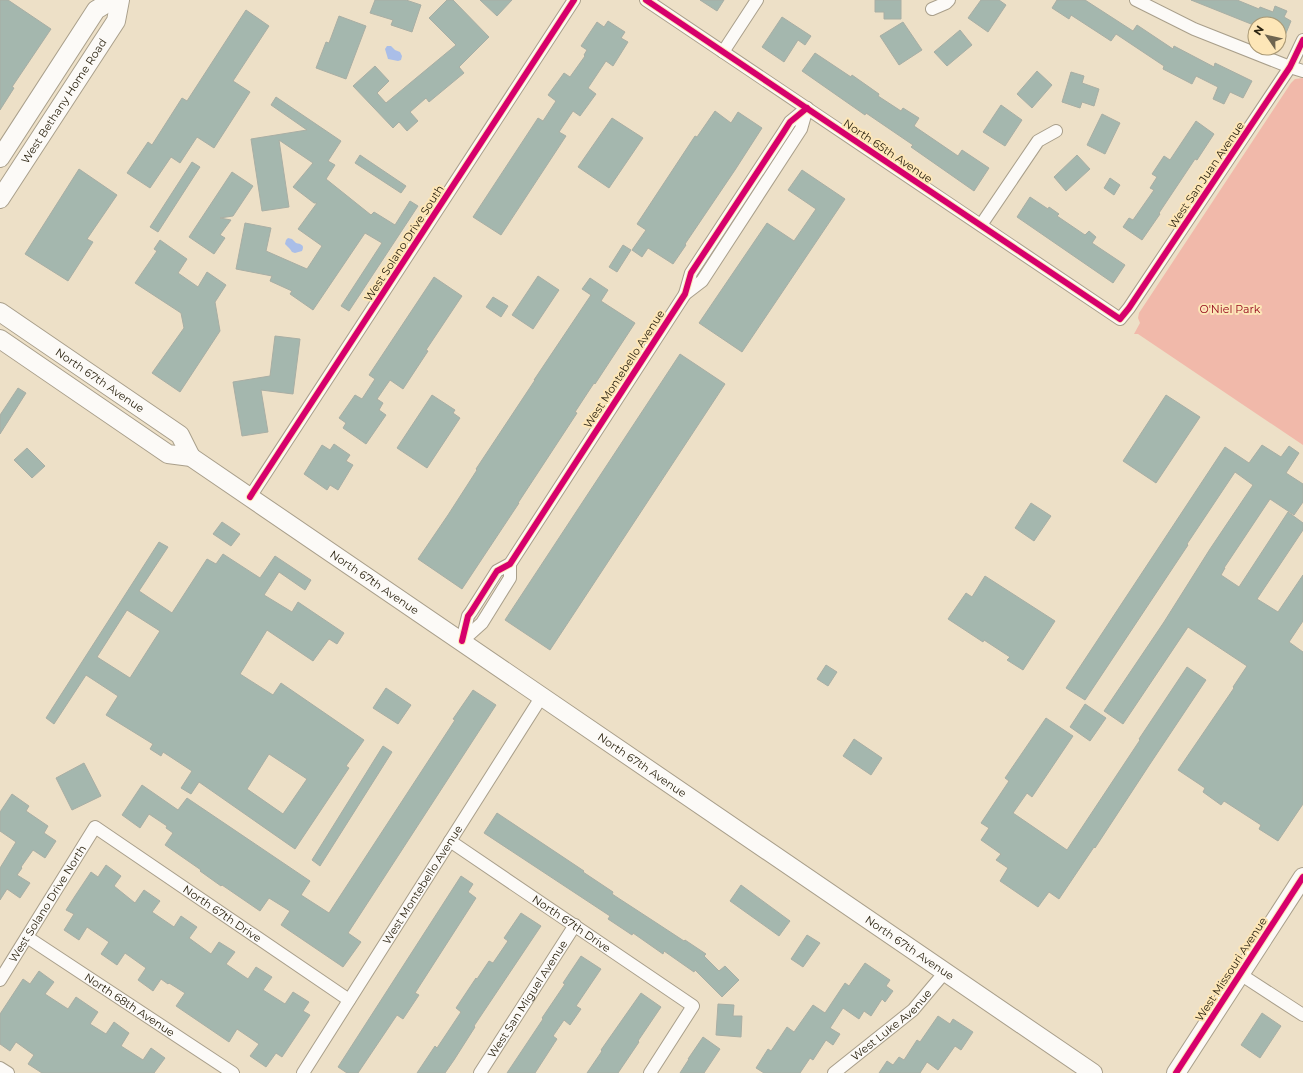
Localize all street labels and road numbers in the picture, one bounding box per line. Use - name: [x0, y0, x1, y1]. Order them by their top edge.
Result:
- street label: West Bethany Home Road: [18, 36, 110, 166]
- street label: North 65th Avenue: [841, 116, 935, 186]
- street label: West San Juan Avenue: [1165, 119, 1247, 231]
- street label: West Solano Drive South: [361, 182, 447, 304]
- street label: West Montebello Avenue: [581, 307, 668, 431]
- street label: North 67th Avenue: [53, 345, 147, 416]
- street label: North 67th Avenue: [327, 547, 422, 618]
- street label: North 67th Avenue: [595, 730, 689, 801]
- street label: West Montebello Avenue: [379, 822, 466, 947]
- street label: West Solano Drive North: [6, 842, 89, 965]
- street label: North 67th Drive: [180, 882, 264, 945]
- street label: North 67th Drive: [530, 892, 614, 955]
- street label: North 67th Avenue: [863, 913, 957, 983]
- street label: West Missouri Avenue: [1192, 914, 1270, 1024]
- street label: West San Miguel Avenue: [485, 937, 571, 1060]
- street label: North 68th Avenue: [82, 970, 178, 1040]
- street label: West Luke Avenue: [848, 986, 935, 1064]

